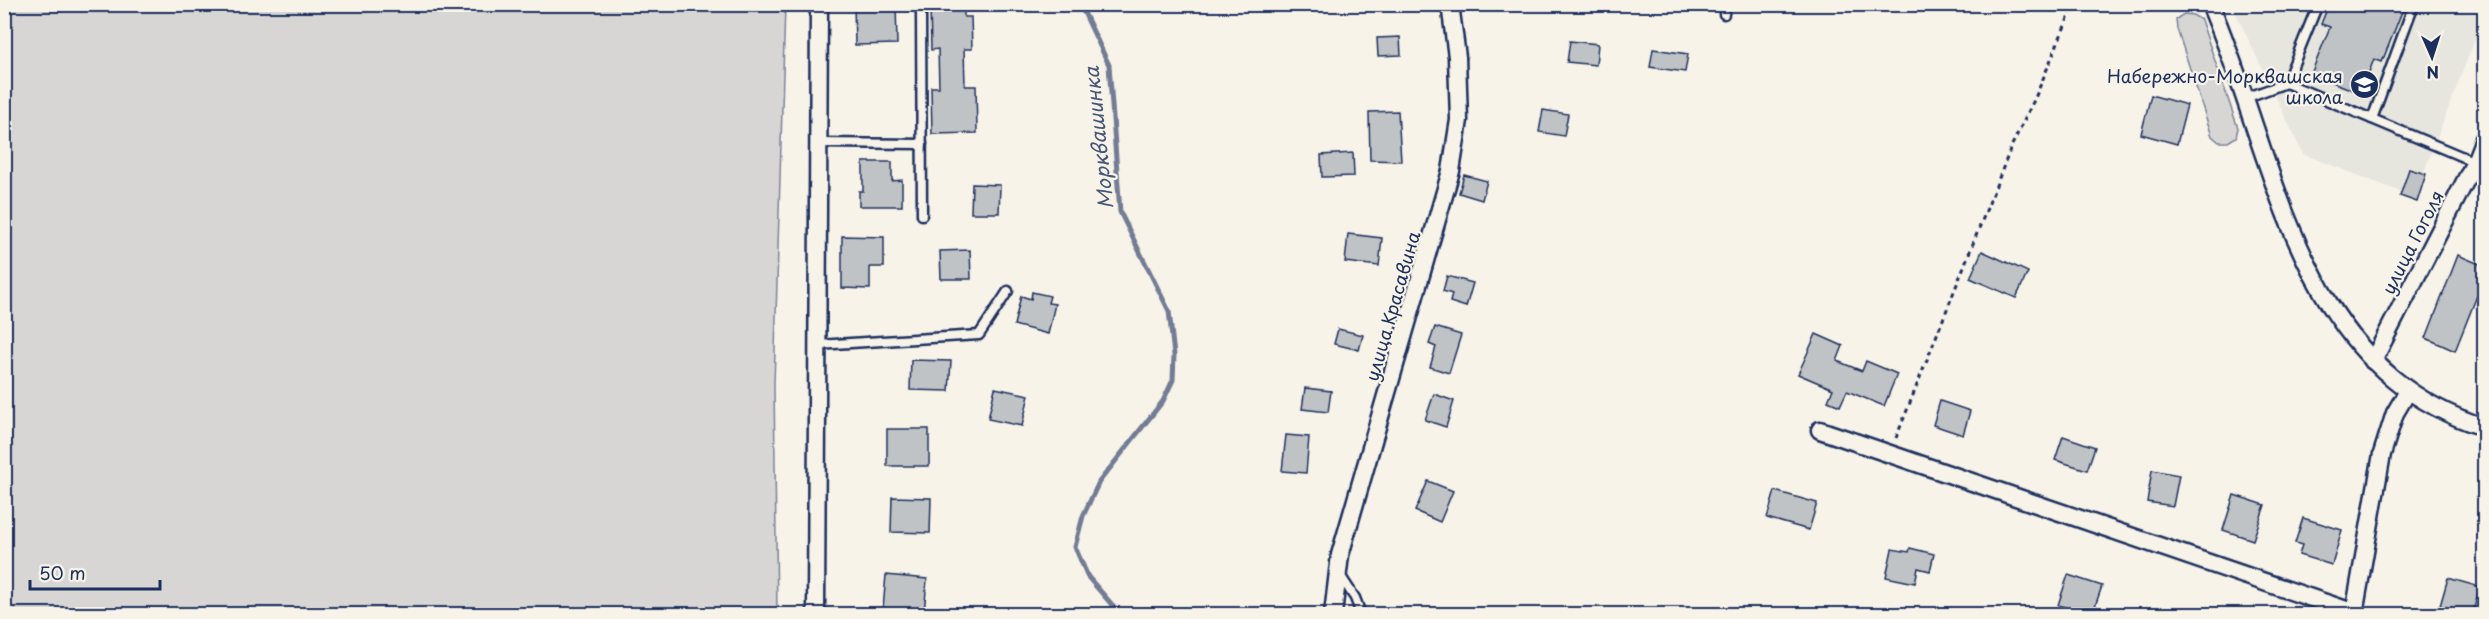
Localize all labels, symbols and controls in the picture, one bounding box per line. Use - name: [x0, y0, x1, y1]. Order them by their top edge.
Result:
- north arrow: [2402, 27, 2462, 87]
- text: N: [2426, 61, 2440, 85]
- place label: Набережно-Морквашская школа: [2107, 62, 2344, 110]
- water label: Морквашинка: [1076, 65, 1120, 211]
- school or university icon: Набережно-Морквашская школа: [2348, 69, 2380, 101]
- street label: улица Гоголя: [2374, 185, 2450, 299]
- street label: улица Красавина: [1358, 227, 1427, 384]
- scale bar: [30, 553, 160, 591]
- text: 50 m: [39, 559, 86, 586]

